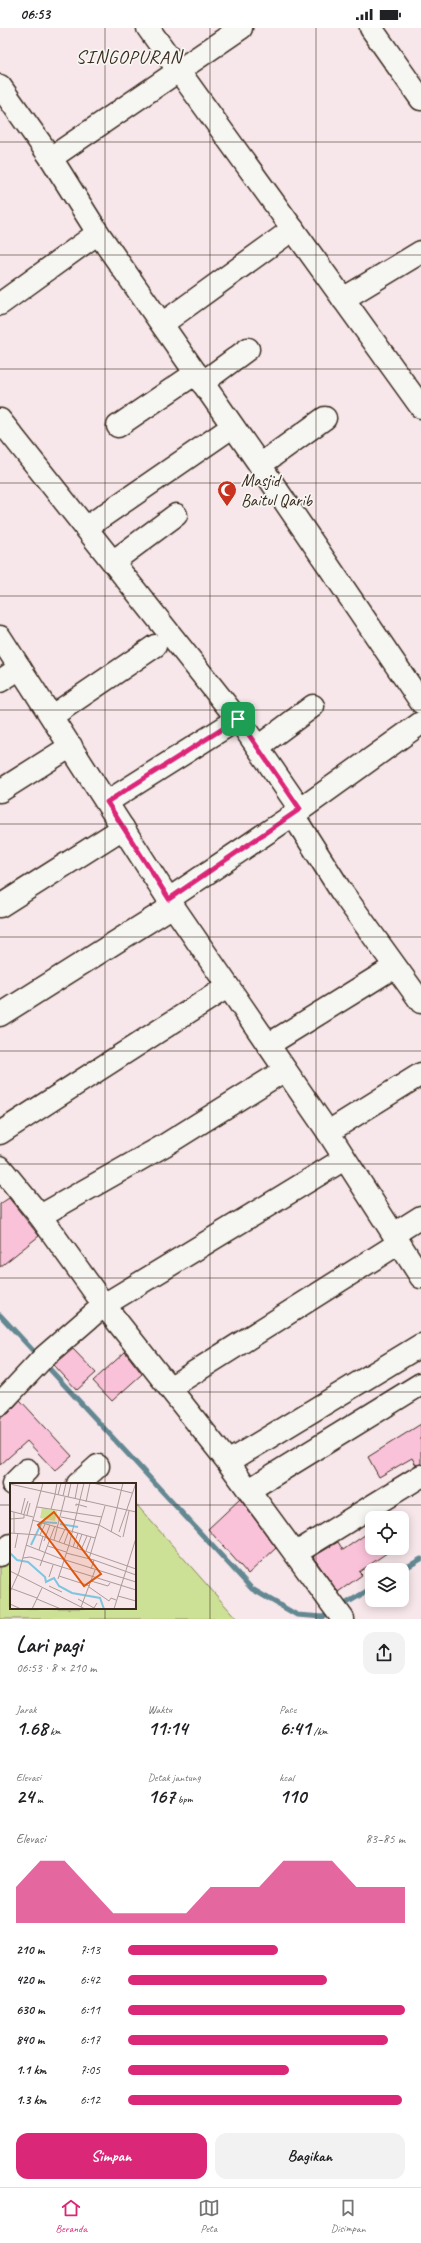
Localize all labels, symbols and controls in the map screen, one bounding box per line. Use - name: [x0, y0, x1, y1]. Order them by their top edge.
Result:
- text: 06:53: [20, 5, 50, 24]
- district label: SINGOPURAN: [76, 45, 184, 69]
- place label: Masjid Baitul Qarib: [241, 470, 314, 511]
- mosque icon: Masjid Baitul Qarib: [216, 479, 238, 507]
- pin: [221, 702, 255, 736]
- icon: arrive: [227, 708, 249, 730]
- inset map: [10, 1483, 136, 1609]
- map controls: [365, 1511, 409, 1607]
- button: locate: [365, 1511, 409, 1555]
- button: layers: [365, 1563, 409, 1607]
- text: Lari pagi: [16, 1631, 83, 1659]
- button: share: [363, 1632, 405, 1674]
- text: 06:53 · 8 × 210 m: [16, 1660, 97, 1676]
- text: Jarak: [16, 1702, 36, 1716]
- text: Waktu: [148, 1702, 172, 1716]
- text: Pace: [279, 1702, 296, 1716]
- text: 1.68: [16, 1716, 47, 1741]
- text: 11:14: [148, 1716, 188, 1741]
- text: 6:41: [279, 1716, 311, 1741]
- text: km: [47, 1724, 61, 1738]
- text: /km: [311, 1724, 328, 1738]
- text: Elevasi: [16, 1770, 41, 1784]
- text: Detak jantung: [148, 1770, 201, 1784]
- text: kcal: [279, 1770, 294, 1784]
- text: 24: [16, 1784, 34, 1809]
- text: 167: [148, 1784, 175, 1809]
- text: 110: [279, 1784, 306, 1809]
- text: m: [34, 1792, 43, 1806]
- text: bpm: [175, 1792, 193, 1806]
- text: Elevasi: [16, 1831, 46, 1847]
- text: 83–85 m: [365, 1831, 405, 1847]
- text: 210 m: [16, 1942, 44, 1958]
- text: 7:13: [80, 1942, 100, 1958]
- text: 420 m: [16, 1972, 44, 1988]
- text: 6:42: [80, 1972, 100, 1988]
- text: 630 m: [16, 2002, 44, 2018]
- text: 6:11: [80, 2002, 100, 2018]
- text: 840 m: [16, 2032, 44, 2048]
- text: 6:17: [80, 2032, 100, 2048]
- text: 1.1 km: [16, 2062, 46, 2078]
- text: 7:05: [80, 2062, 100, 2078]
- text: 1.3 km: [16, 2092, 46, 2108]
- text: 6:12: [80, 2092, 100, 2108]
- button: Simpan: [16, 2133, 207, 2179]
- button: Bagikan: [215, 2133, 405, 2179]
- tab: Beranda: [55, 2197, 87, 2235]
- tab: Peta: [198, 2197, 220, 2235]
- tab: Disimpan: [331, 2197, 366, 2235]

